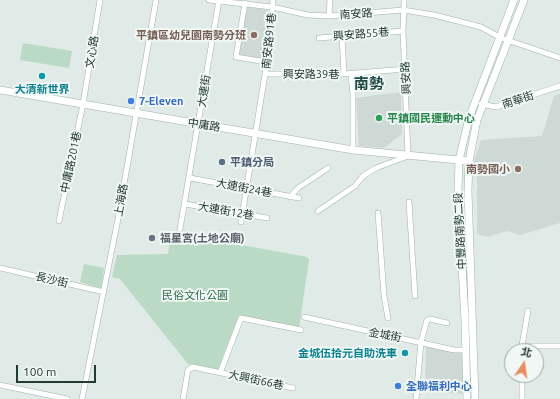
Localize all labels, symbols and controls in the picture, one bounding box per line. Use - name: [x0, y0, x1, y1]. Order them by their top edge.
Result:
- street label: 南安路: [339, 6, 373, 22]
- street label: 南安路91巷: [259, 12, 279, 70]
- street label: 興安路55巷: [332, 25, 390, 43]
- place label: 平鎮區幼兒園南勢分班: [136, 28, 246, 42]
- marker: 平鎮區幼兒園南勢分班: [249, 30, 259, 40]
- street label: 文心路: [83, 35, 101, 69]
- street label: 興安路: [399, 61, 413, 95]
- street label: 興安路39巷: [283, 67, 339, 81]
- marker: 大清新世界: [37, 71, 47, 81]
- street label: 大連街: [195, 74, 213, 108]
- district label: 南勢: [354, 75, 384, 93]
- place label: 大清新世界: [15, 82, 69, 96]
- street label: 南華街: [500, 89, 536, 111]
- place label: 7-Eleven: [139, 94, 184, 108]
- marker: 7-Eleven: [126, 96, 136, 106]
- place label: 平鎮國民運動中心: [387, 111, 475, 125]
- marker: 平鎮國民運動中心: [374, 113, 384, 123]
- street label: 中庸路: [187, 116, 221, 134]
- street label: 中庸路201巷: [58, 130, 84, 194]
- place label: 平鎮分局: [230, 155, 274, 169]
- marker: 平鎮分局: [217, 157, 227, 167]
- place label: 南勢國小: [466, 162, 510, 176]
- marker: 南勢國小: [513, 164, 523, 174]
- street label: 大連街24巷: [215, 176, 273, 200]
- street label: 上海路: [112, 183, 130, 217]
- street label: 中豐路南勢二段: [451, 192, 469, 270]
- street label: 大連街12巷: [197, 200, 255, 222]
- place label: 福星宮(土地公廟): [160, 231, 245, 245]
- marker: 福星宮(土地公廟): [147, 233, 157, 243]
- street label: 長沙街: [34, 270, 70, 290]
- park label: 民俗文化公園: [162, 288, 228, 302]
- street label: 金城街: [368, 325, 402, 345]
- north arrow: [504, 343, 544, 383]
- text: 北: [520, 345, 533, 359]
- place label: 金城伍拾元自助洗車: [298, 346, 397, 360]
- marker: 金城伍拾元自助洗車: [400, 348, 410, 358]
- scale bar: [18, 357, 98, 383]
- text: 100 m: [23, 365, 56, 378]
- street label: 大興街66巷: [227, 368, 285, 392]
- place label: 全聯福利中心: [406, 379, 472, 393]
- marker: 全聯福利中心: [393, 381, 403, 391]

